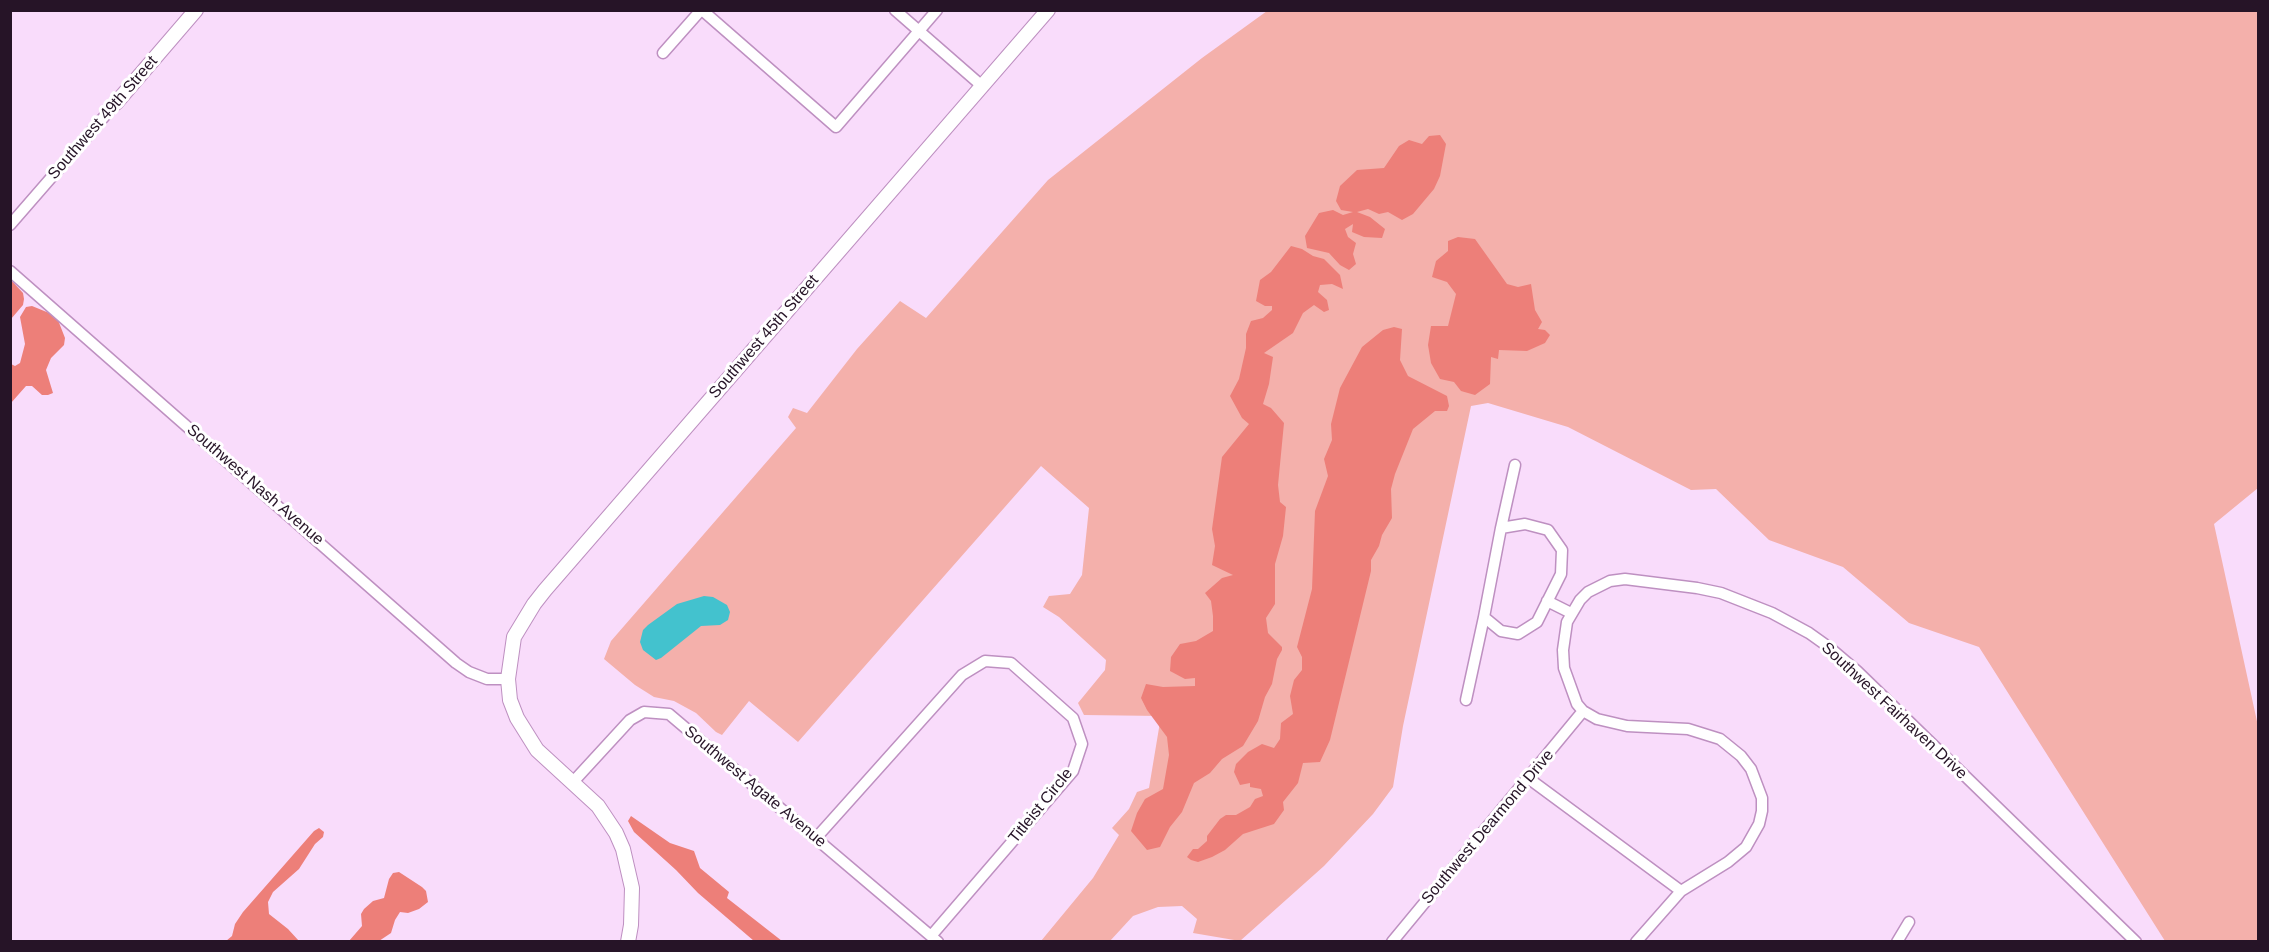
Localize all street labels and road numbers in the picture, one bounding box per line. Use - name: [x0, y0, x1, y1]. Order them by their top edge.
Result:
- street label: Southwest 49th Street: [44, 52, 162, 184]
- street label: Southwest 45th Street: [705, 271, 823, 403]
- street label: Southwest Nash Avenue: [183, 420, 327, 550]
- street label: Southwest Fairhaven Drive: [1817, 638, 1971, 784]
- street label: Southwest Agate Avenue: [680, 722, 830, 852]
- street label: Southwest Dearmond Drive: [1418, 746, 1558, 908]
- street label: Titleist Circle: [1005, 765, 1077, 847]

